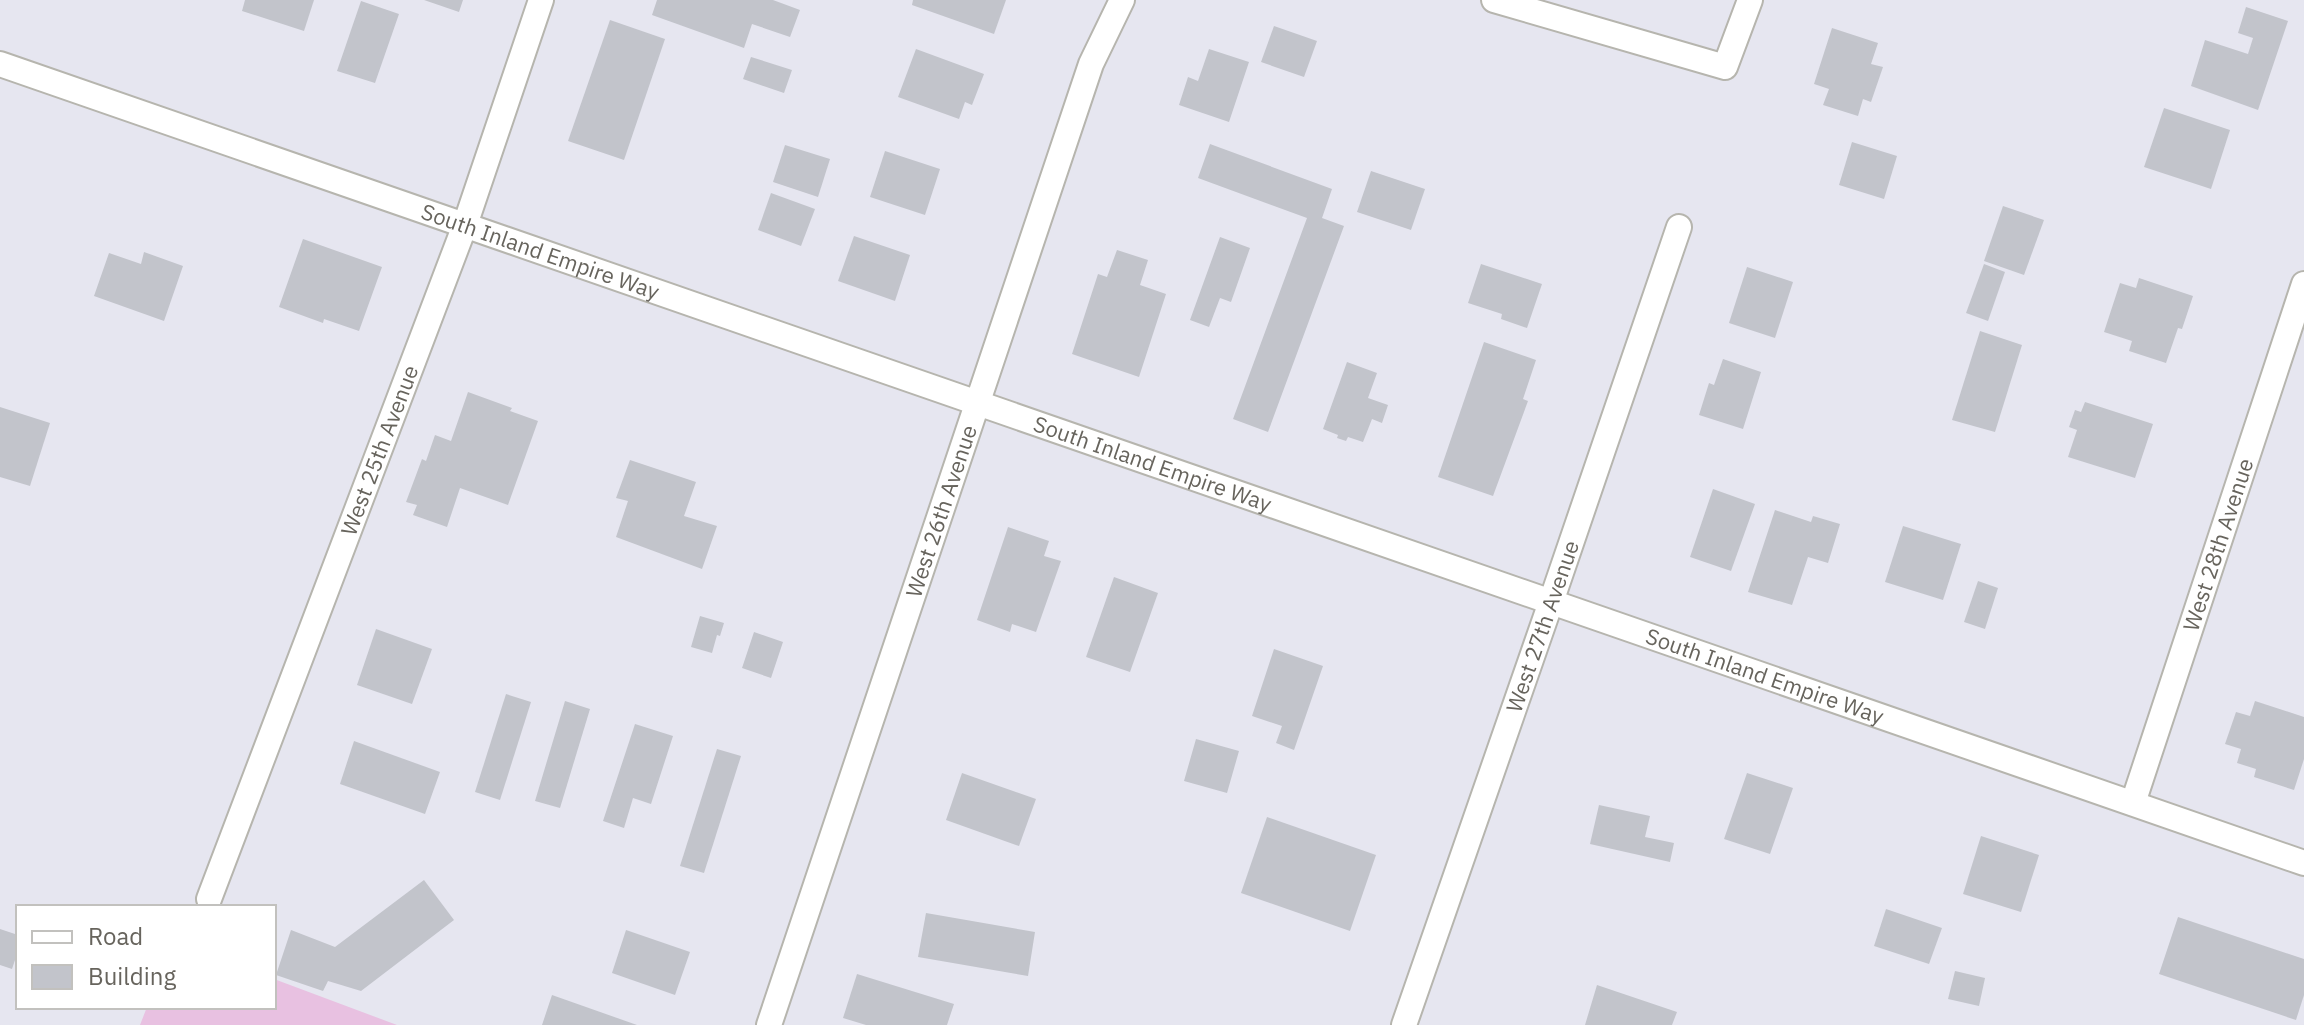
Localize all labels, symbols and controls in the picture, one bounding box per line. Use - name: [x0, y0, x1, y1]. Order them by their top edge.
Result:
- street label: South Inland Empire Way: [418, 196, 664, 306]
- street label: West 25th Avenue: [333, 361, 425, 539]
- street label: South Inland Empire Way: [1030, 409, 1276, 518]
- street label: West 26th Avenue: [898, 421, 983, 601]
- street label: West 28th Avenue: [2176, 454, 2260, 635]
- street label: West 27th Avenue: [1499, 536, 1585, 716]
- street label: South Inland Empire Way: [1642, 621, 1888, 730]
- legend: [16, 905, 276, 1009]
- text: Road: [88, 920, 143, 952]
- text: Building: [88, 960, 176, 992]

